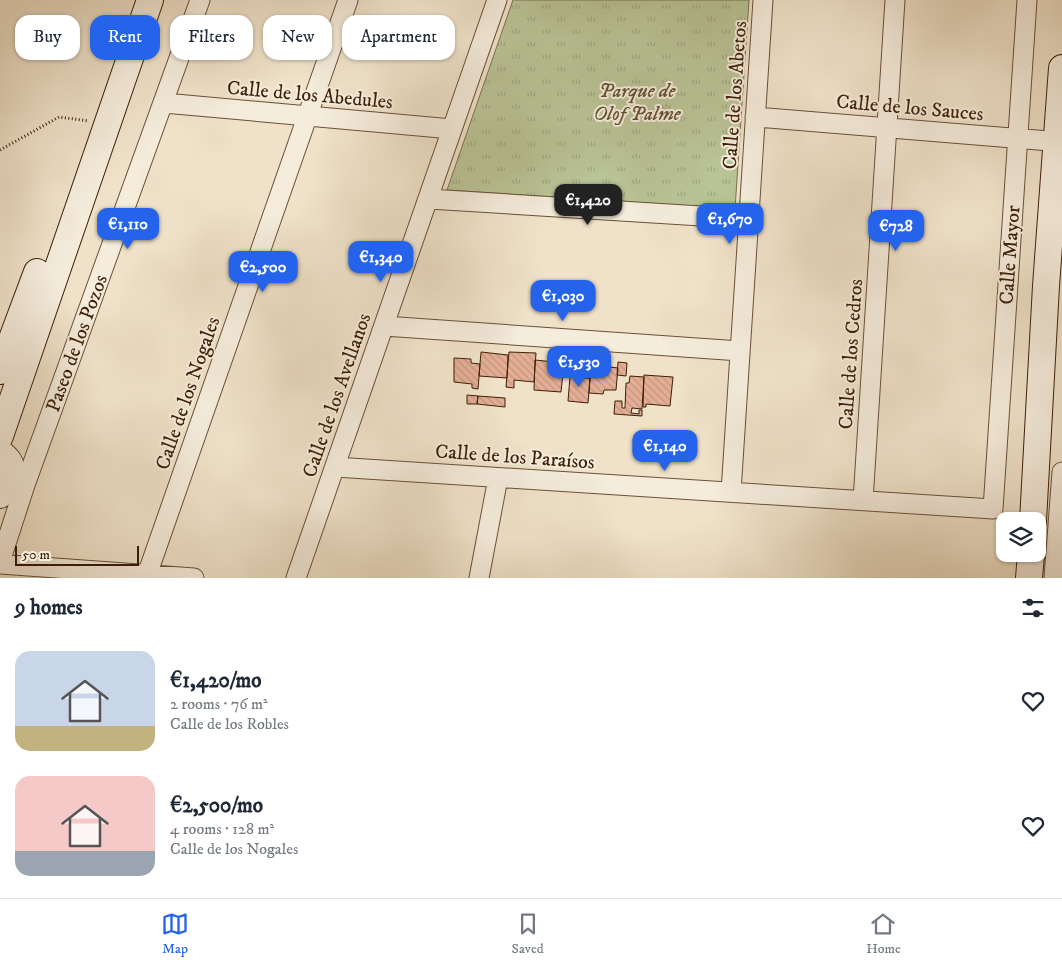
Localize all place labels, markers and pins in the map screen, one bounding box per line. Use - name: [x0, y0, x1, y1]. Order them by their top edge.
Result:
- pin: €1,420: [547, 184, 629, 226]
- pin: €1,670: [689, 202, 771, 245]
- pin: €1,110: [87, 208, 169, 250]
- pin: €728: [866, 210, 926, 252]
- pin: €1,340: [340, 240, 422, 283]
- pin: €2,500: [222, 250, 304, 293]
- pin: €1,030: [522, 280, 604, 322]
- pin: €1,530: [538, 346, 620, 388]
- pin: €1,140: [624, 430, 706, 472]

